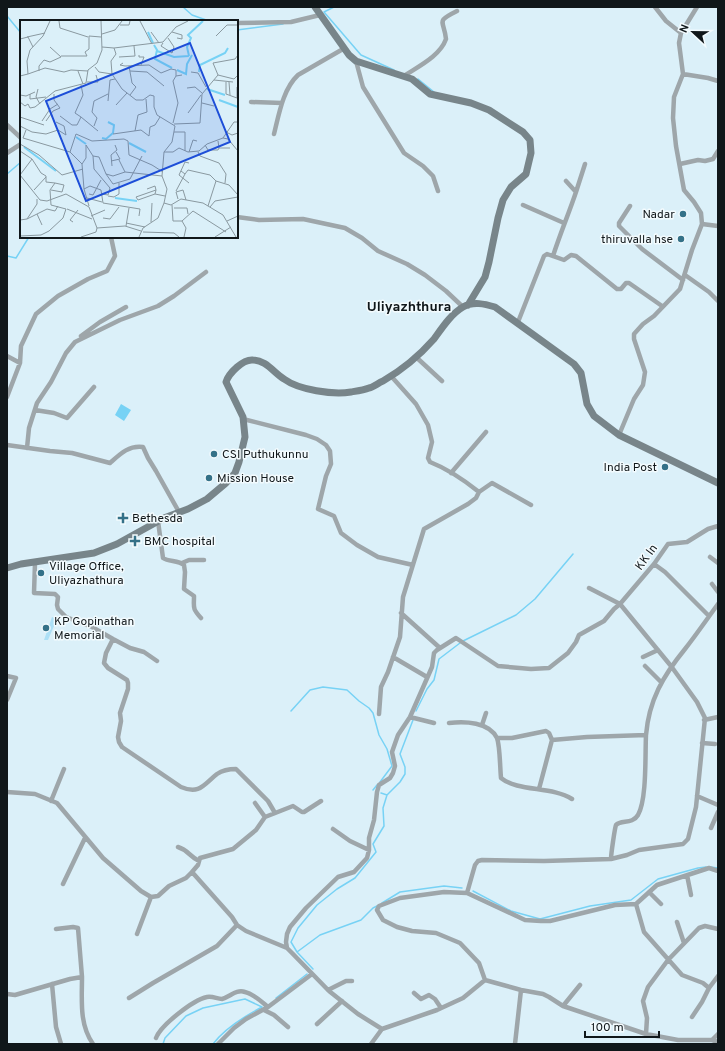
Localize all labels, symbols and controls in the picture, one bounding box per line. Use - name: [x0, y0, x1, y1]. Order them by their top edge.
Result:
- north arrow: [673, 12, 713, 52]
- inset map: [20, 20, 238, 238]
- text: N: [677, 22, 693, 35]
- place label: Nadar: [642, 207, 675, 223]
- marker: Nadar: [678, 209, 688, 219]
- place label: thiruvalla hse: [601, 232, 673, 248]
- marker: thiruvalla hse: [676, 234, 686, 244]
- district label: Uliyazhthura: [367, 299, 451, 316]
- place label: CSI Puthukunnu: [222, 447, 309, 463]
- marker: CSI Puthukunnu: [209, 449, 219, 459]
- place label: India Post: [604, 460, 657, 476]
- marker: India Post: [660, 462, 670, 472]
- place label: Mission House: [217, 471, 294, 487]
- marker: Mission House: [204, 473, 214, 483]
- place label: Bethesda: [132, 511, 182, 527]
- marker: Bethesda: [117, 512, 129, 524]
- place label: BMC hospital: [144, 534, 215, 550]
- marker: BMC hospital: [129, 535, 141, 547]
- street label: KK ln: [632, 541, 662, 574]
- place label: Village Office, Uliyazhathura: [49, 559, 124, 589]
- marker: Village Office, Uliyazhathura: [36, 568, 46, 578]
- place label: KP Gopinathan Memorial: [54, 614, 134, 644]
- marker: KP Gopinathan Memorial: [41, 623, 51, 633]
- scale bar: [585, 1013, 659, 1039]
- text: 100 m: [591, 1020, 624, 1036]

